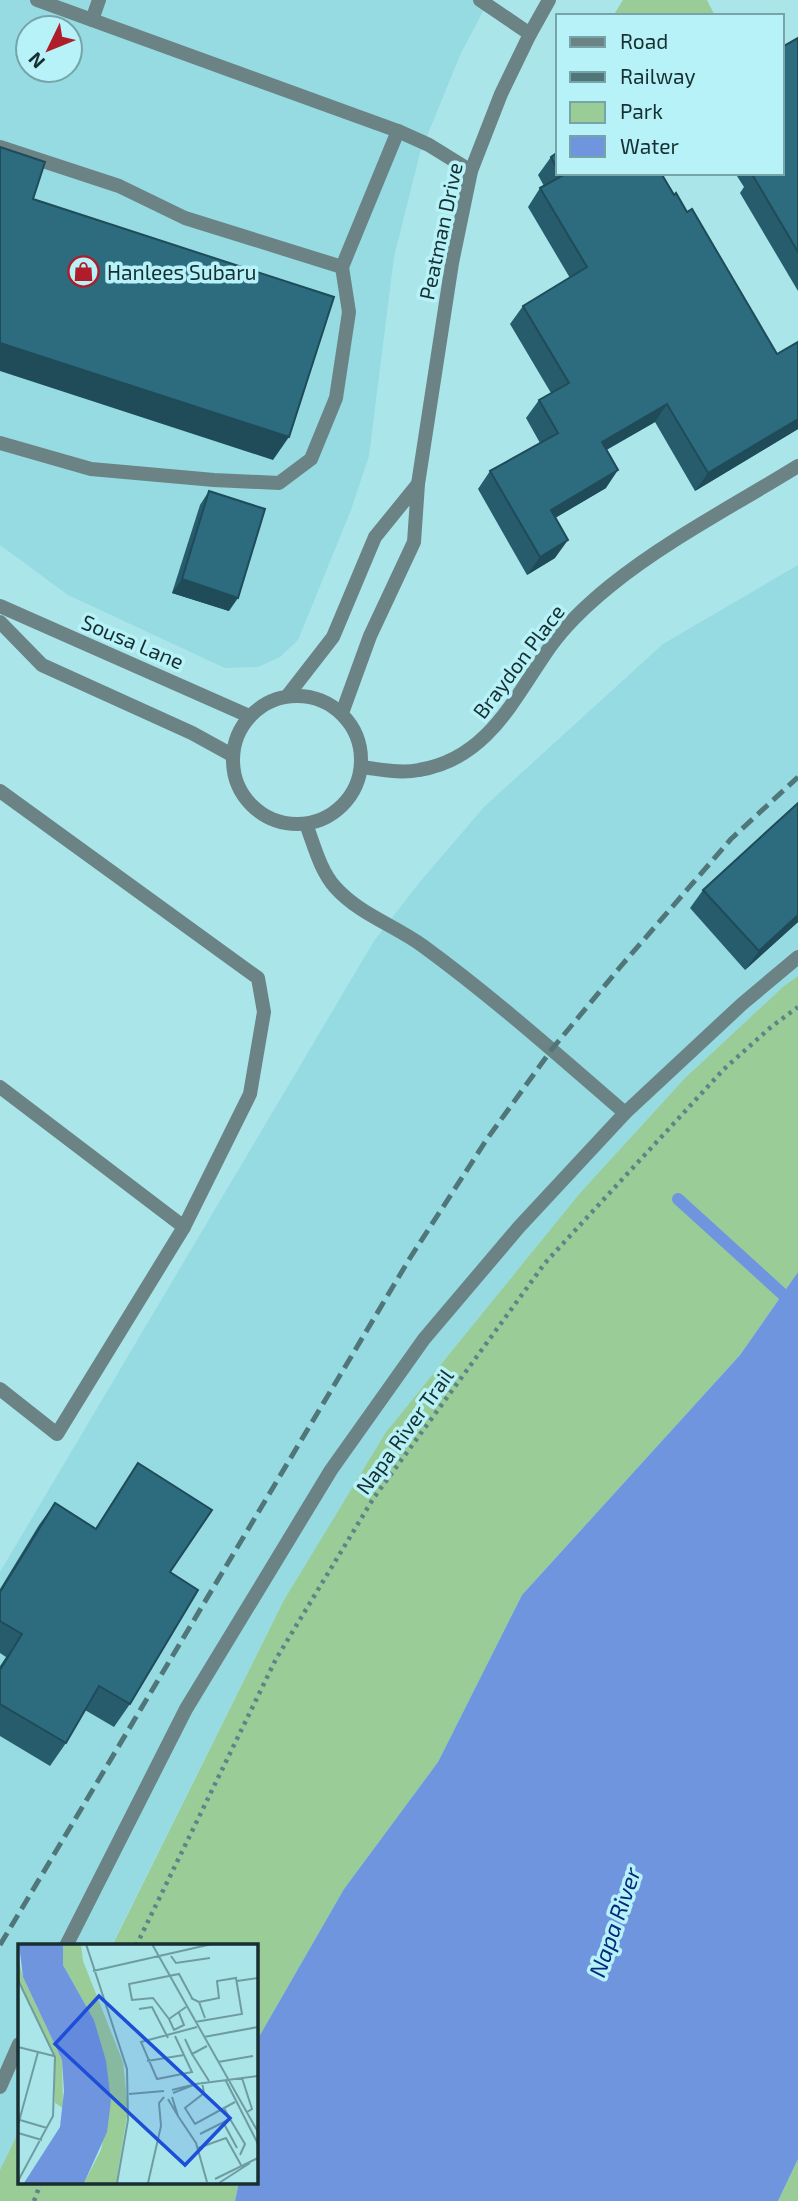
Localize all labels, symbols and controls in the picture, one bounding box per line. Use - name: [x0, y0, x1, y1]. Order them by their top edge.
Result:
- north arrow: [14, 14, 84, 84]
- legend: [556, 14, 784, 175]
- text: Road: [620, 28, 668, 53]
- text: N: [23, 48, 49, 74]
- text: Railway: [620, 63, 696, 88]
- text: Park: [620, 98, 663, 123]
- text: Water: [620, 133, 679, 158]
- street label: Peatman Drive: [413, 160, 467, 302]
- shop icon: Hanlees Subaru: [67, 254, 101, 288]
- place label: Hanlees Subaru: [107, 259, 257, 284]
- street label: Braydon Place: [467, 599, 569, 723]
- street label: Sousa Lane: [78, 608, 188, 674]
- street label: Napa River Trail: [350, 1363, 458, 1499]
- water label: Napa River: [582, 1863, 646, 1981]
- inset map: [18, 1944, 257, 2184]

